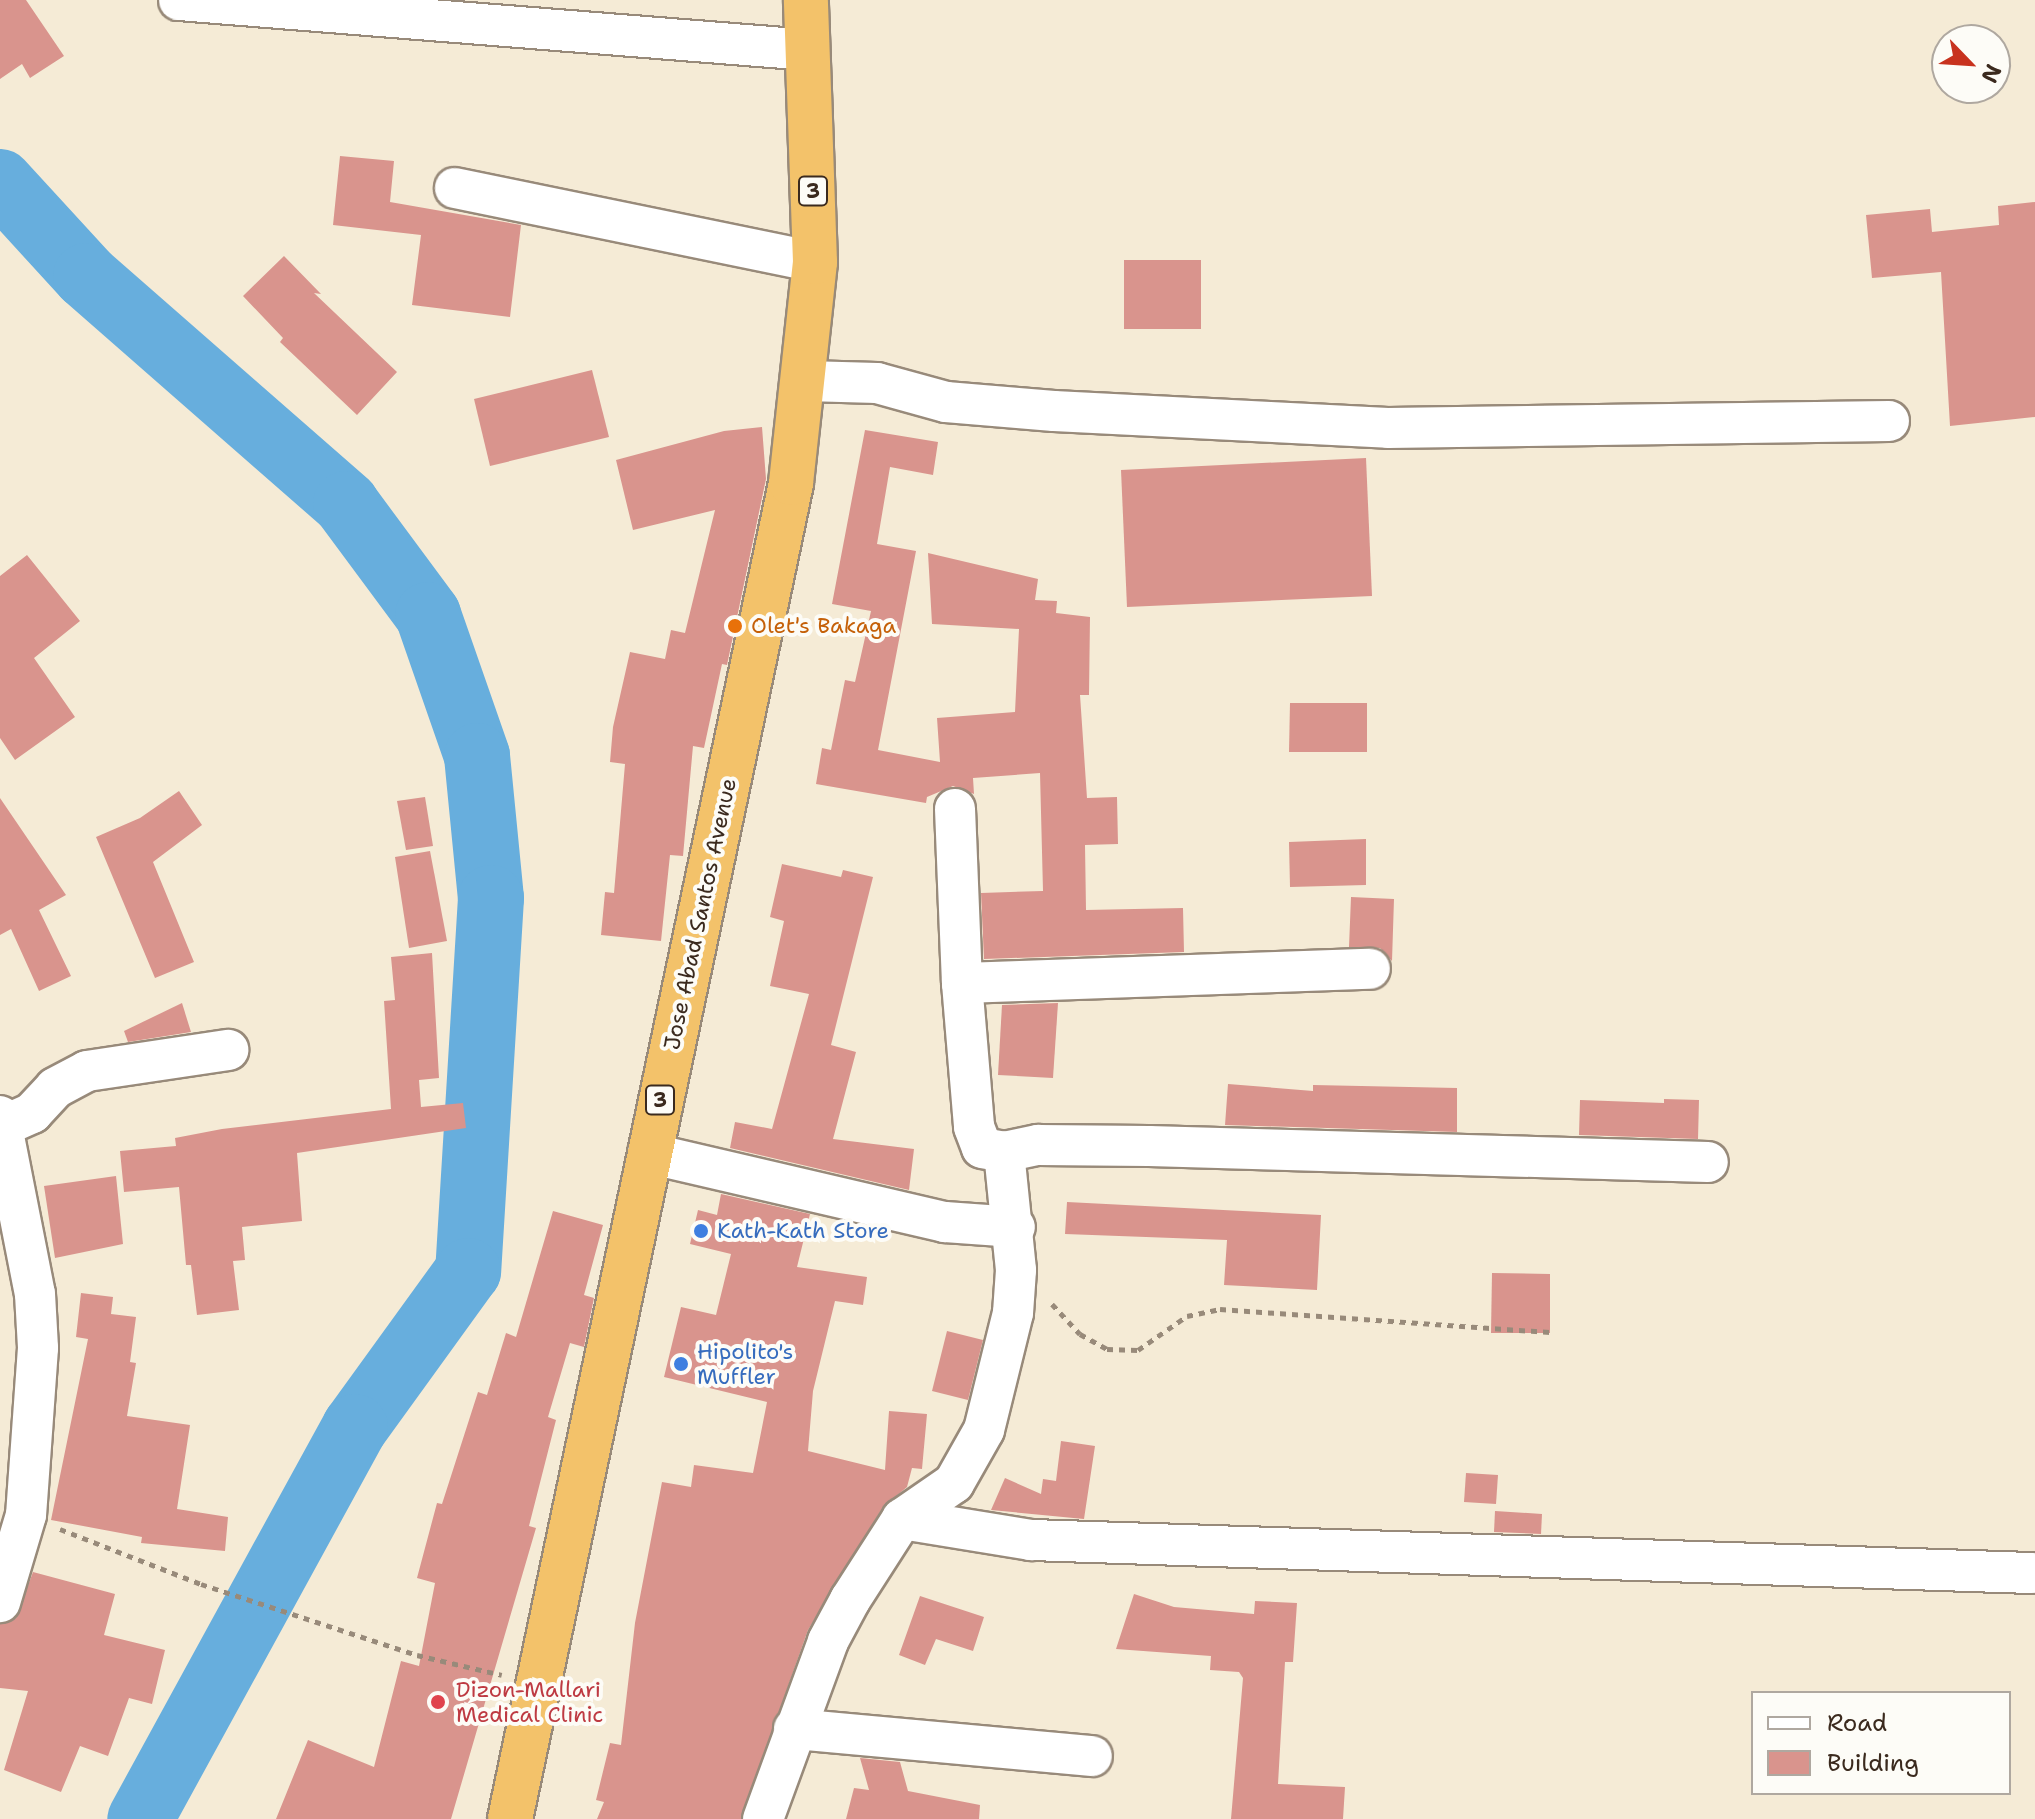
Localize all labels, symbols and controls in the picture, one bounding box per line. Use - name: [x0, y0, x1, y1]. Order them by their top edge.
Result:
- north arrow: [1931, 24, 2011, 104]
- text: N: [1975, 59, 2008, 88]
- road number: 3: [797, 175, 829, 207]
- place label: Olet's Bakaga: [751, 613, 896, 639]
- marker: Olet's Bakaga: [726, 617, 744, 635]
- street label: Jose Abad Santos Avenue: [658, 776, 742, 1052]
- road number: 3: [644, 1084, 676, 1116]
- place label: Kath-Kath Store: [717, 1218, 889, 1244]
- marker: Kath-Kath Store: [692, 1222, 710, 1240]
- place label: Hipolito's Muffler: [697, 1338, 793, 1390]
- marker: Hipolito's Muffler: [672, 1355, 690, 1373]
- place label: Dizon-Mallari Medical Clinic: [456, 1676, 603, 1728]
- marker: Dizon-Mallari Medical Clinic: [427, 1691, 449, 1713]
- legend: [1751, 1691, 2011, 1795]
- text: Road: [1827, 1707, 1887, 1739]
- text: Building: [1827, 1747, 1919, 1779]

